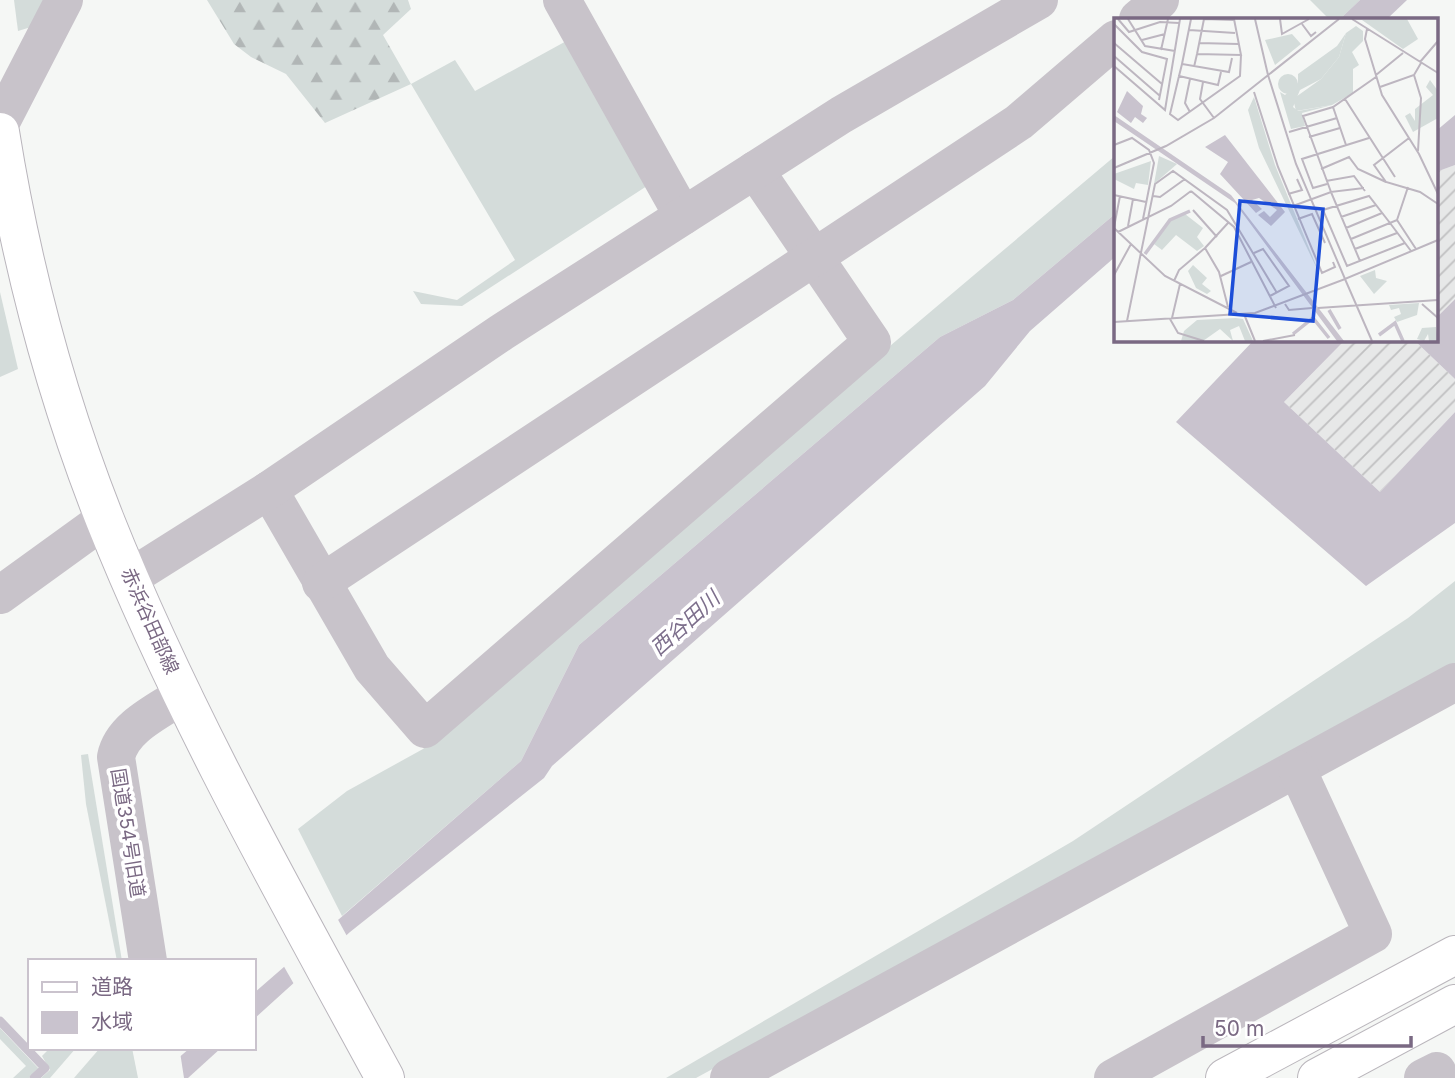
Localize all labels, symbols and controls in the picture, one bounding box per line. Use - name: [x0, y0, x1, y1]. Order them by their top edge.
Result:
- inset map: [1114, 18, 1438, 341]
- street label: 赤浜谷田部線: [116, 564, 184, 678]
- water label: 西谷田川: [645, 584, 726, 660]
- street label: 国道354号旧道: [106, 767, 150, 899]
- legend: [28, 959, 256, 1050]
- text: 道路: [91, 974, 133, 999]
- scale bar: [1203, 1004, 1411, 1048]
- text: 水域: [91, 1009, 133, 1034]
- text: 50 m: [1214, 1016, 1264, 1041]

